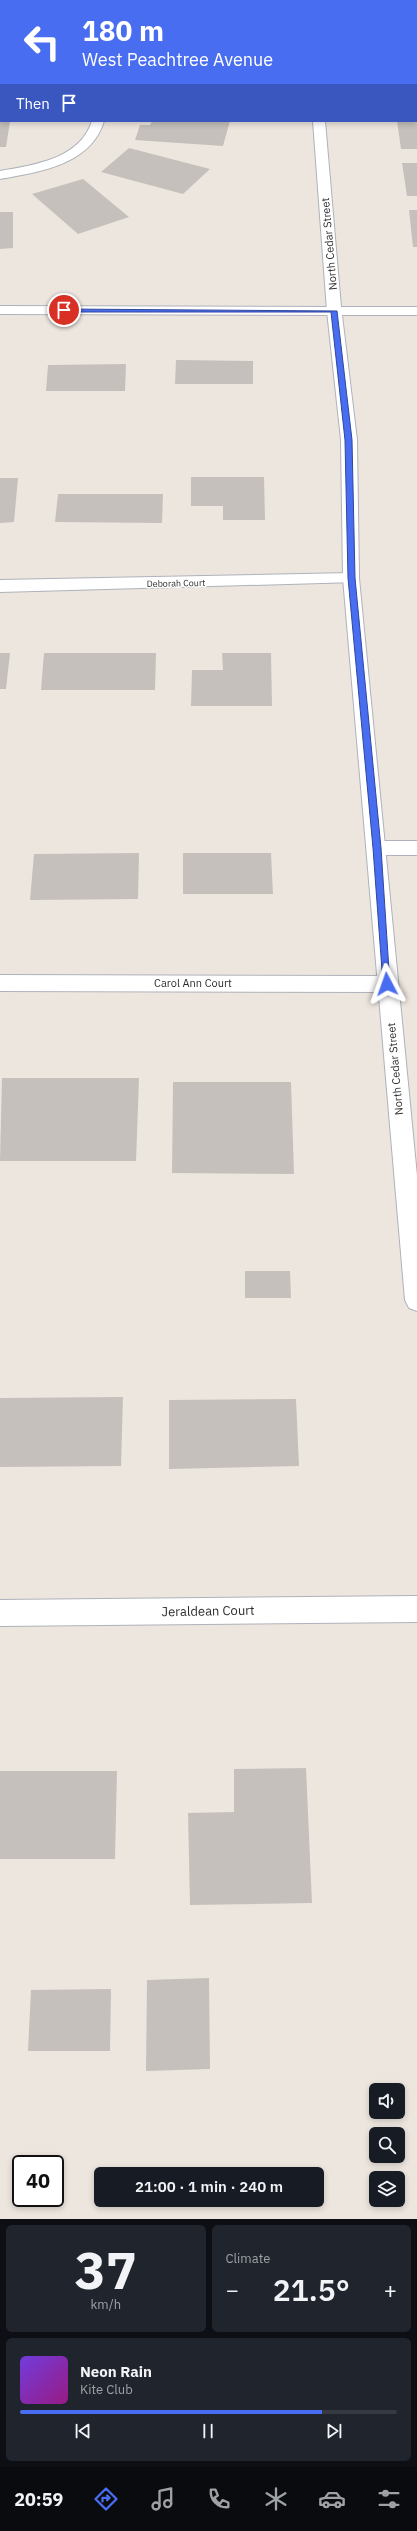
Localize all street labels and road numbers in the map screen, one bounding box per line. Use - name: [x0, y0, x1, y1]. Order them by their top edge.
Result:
- street label: North Cedar Street: [318, 197, 340, 291]
- street label: Deborah Court: [147, 577, 205, 589]
- street label: Carol Ann Court: [154, 976, 232, 990]
- street label: North Cedar Street: [384, 1022, 406, 1116]
- street label: Jeraldean Court: [161, 1602, 255, 1620]

